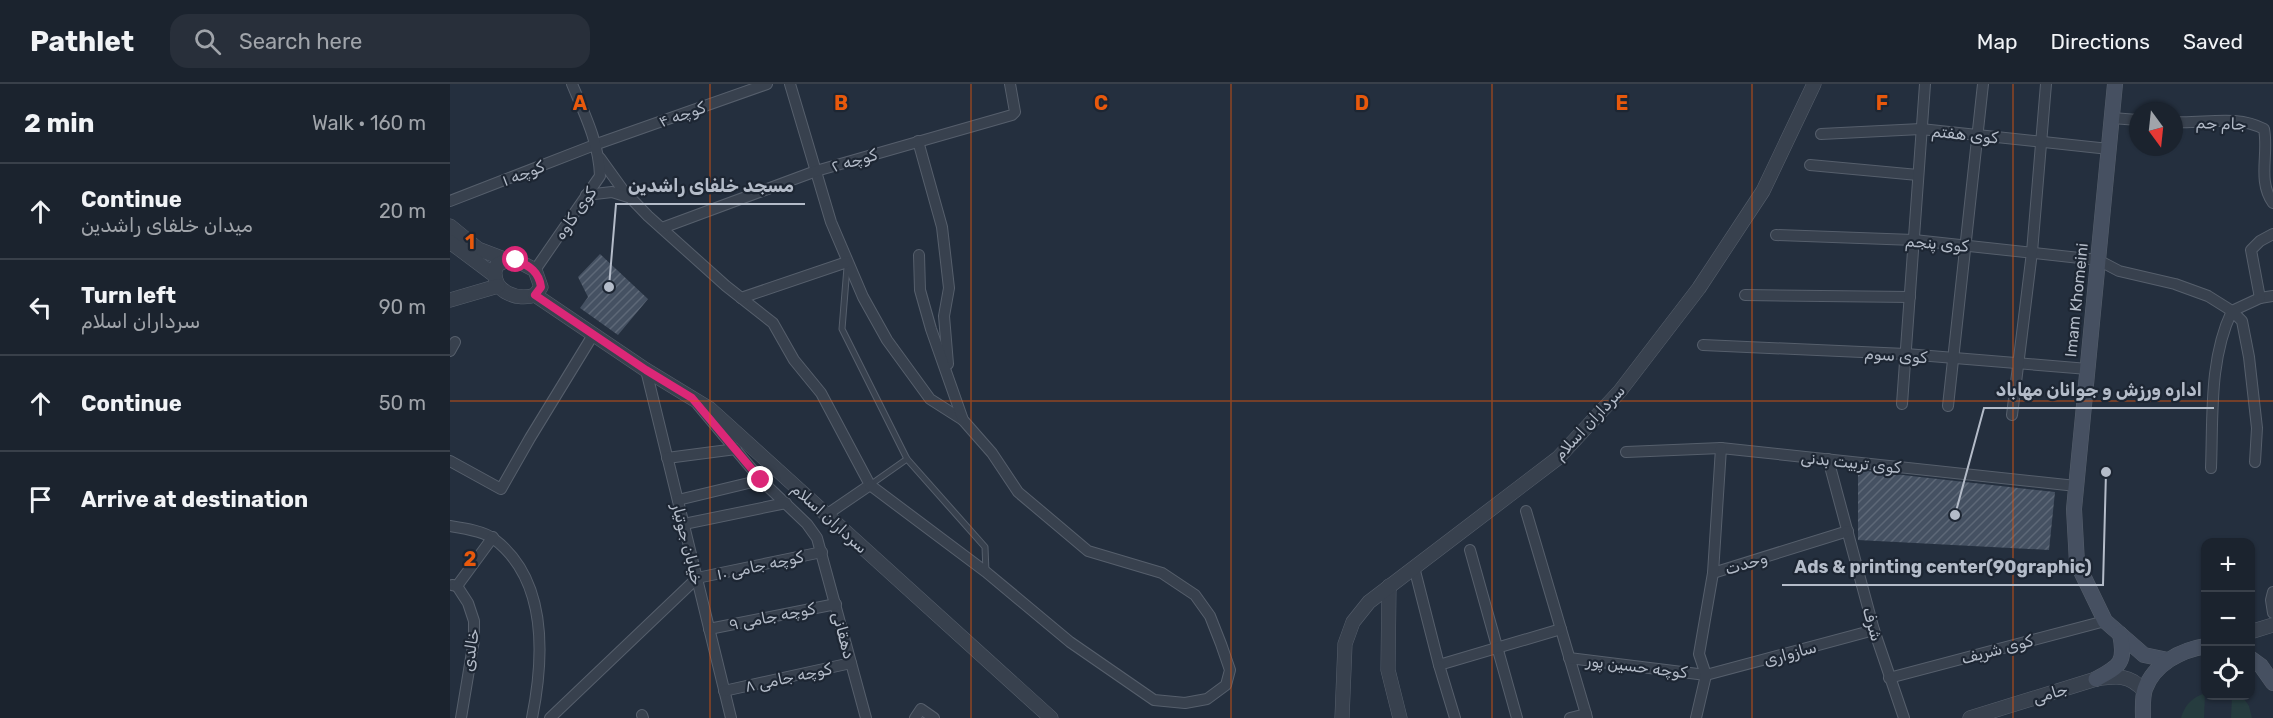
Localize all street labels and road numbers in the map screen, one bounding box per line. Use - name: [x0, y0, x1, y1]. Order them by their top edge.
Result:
- street label: کوچه ۴: [656, 97, 709, 132]
- street label: جام جم: [2195, 113, 2247, 135]
- street label: کوی هفتم: [1930, 122, 2000, 149]
- street label: کوچه ۲: [829, 145, 880, 177]
- street label: کوچه ۱: [499, 156, 548, 191]
- street label: کوی کاوه: [551, 183, 602, 244]
- street label: کوی پنجم: [1904, 231, 1970, 257]
- street label: Imam Khomeini: [2061, 242, 2092, 358]
- street label: کوی سوم: [1864, 344, 1929, 368]
- street label: سرداران اسلام: [1550, 381, 1630, 464]
- street label: کوی تربیت بدنی: [1800, 448, 1903, 478]
- street label: سرداران اسلام: [787, 479, 871, 558]
- street label: خیابان جوتیار: [667, 500, 707, 587]
- street label: کوچه جامی ۱۰: [715, 547, 806, 585]
- street label: وحدت: [1723, 548, 1770, 580]
- street label: کوچه جامی ۹: [727, 599, 818, 635]
- street label: شرف: [1858, 605, 1886, 644]
- street label: دهقانی: [828, 609, 859, 661]
- street label: خالدی: [458, 627, 483, 673]
- street label: کوی شریف: [1959, 631, 2036, 669]
- street label: سازواری: [1762, 637, 1819, 671]
- street label: کوچه حسین پور: [1584, 651, 1689, 683]
- street label: کوچه جامی ۸: [743, 659, 834, 697]
- street label: جامی: [2030, 679, 2070, 708]

